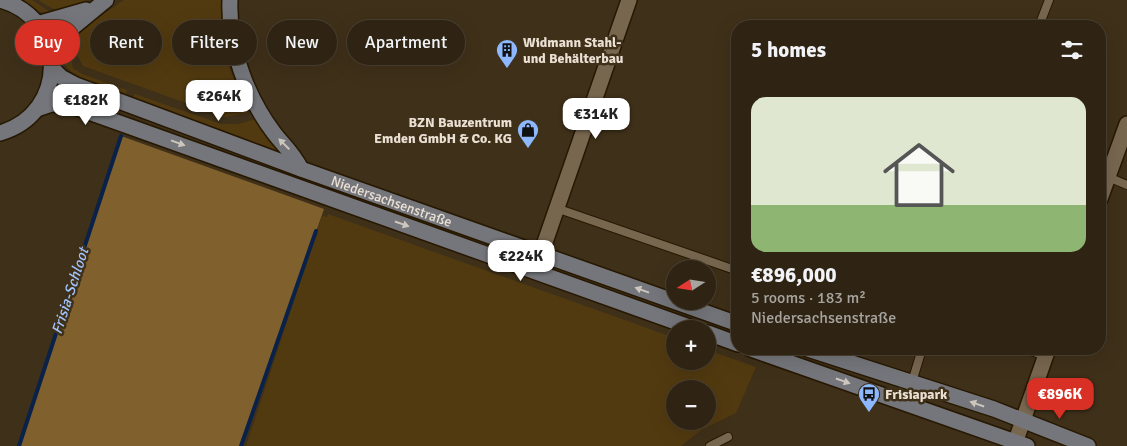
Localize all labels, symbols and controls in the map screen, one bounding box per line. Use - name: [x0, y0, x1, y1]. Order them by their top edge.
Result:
- chip: Buy: [15, 20, 80, 65]
- chip: Rent: [90, 20, 162, 65]
- chip: Filters: [172, 20, 257, 65]
- chip: New: [267, 20, 337, 65]
- chip: Apartment: [347, 20, 465, 65]
- place label: Widmann Stahl- und Behälterbau: [523, 34, 624, 67]
- icon: filters: [1058, 36, 1086, 64]
- text: 5 homes: [751, 37, 826, 63]
- building icon: Widmann Stahl- und Behälterbau: [495, 38, 519, 69]
- pin: €264K: [184, 80, 254, 122]
- pin: €182K: [51, 84, 121, 126]
- text: €264K: [197, 86, 241, 106]
- text: €182K: [64, 90, 108, 110]
- pin: €314K: [561, 98, 631, 140]
- text: €314K: [574, 104, 618, 124]
- place label: BZN Bauzentrum Emden GmbH & Co. KG: [374, 114, 512, 147]
- shop icon: BZN Bauzentrum Emden GmbH & Co. KG: [516, 118, 540, 149]
- icon: home: [874, 130, 964, 220]
- one-way arrow: [279, 138, 291, 150]
- one-way arrow: [171, 140, 186, 147]
- street label: Niedersachsenstraße: [329, 172, 454, 231]
- one-way arrow: [395, 221, 410, 229]
- pin: €224K: [486, 240, 556, 282]
- water label: Frisia-Schloot: [48, 244, 93, 336]
- text: €224K: [499, 246, 543, 266]
- north arrow: [666, 260, 716, 310]
- map controls: [666, 260, 716, 430]
- text: €896,000: [751, 262, 837, 288]
- one-way arrow: [634, 286, 649, 294]
- text: 5 rooms · 183 m²: [751, 288, 866, 308]
- text: Niedersachsenstraße: [751, 308, 896, 328]
- button: +: [666, 320, 716, 370]
- one-way arrow: [836, 378, 851, 386]
- pin: €896K: [1025, 378, 1095, 420]
- button: −: [666, 380, 716, 430]
- bus stop icon: Frisiapark: [857, 382, 881, 413]
- text: €896K: [1038, 384, 1082, 404]
- place label: Frisiapark: [885, 386, 948, 403]
- one-way arrow: [969, 399, 984, 407]

